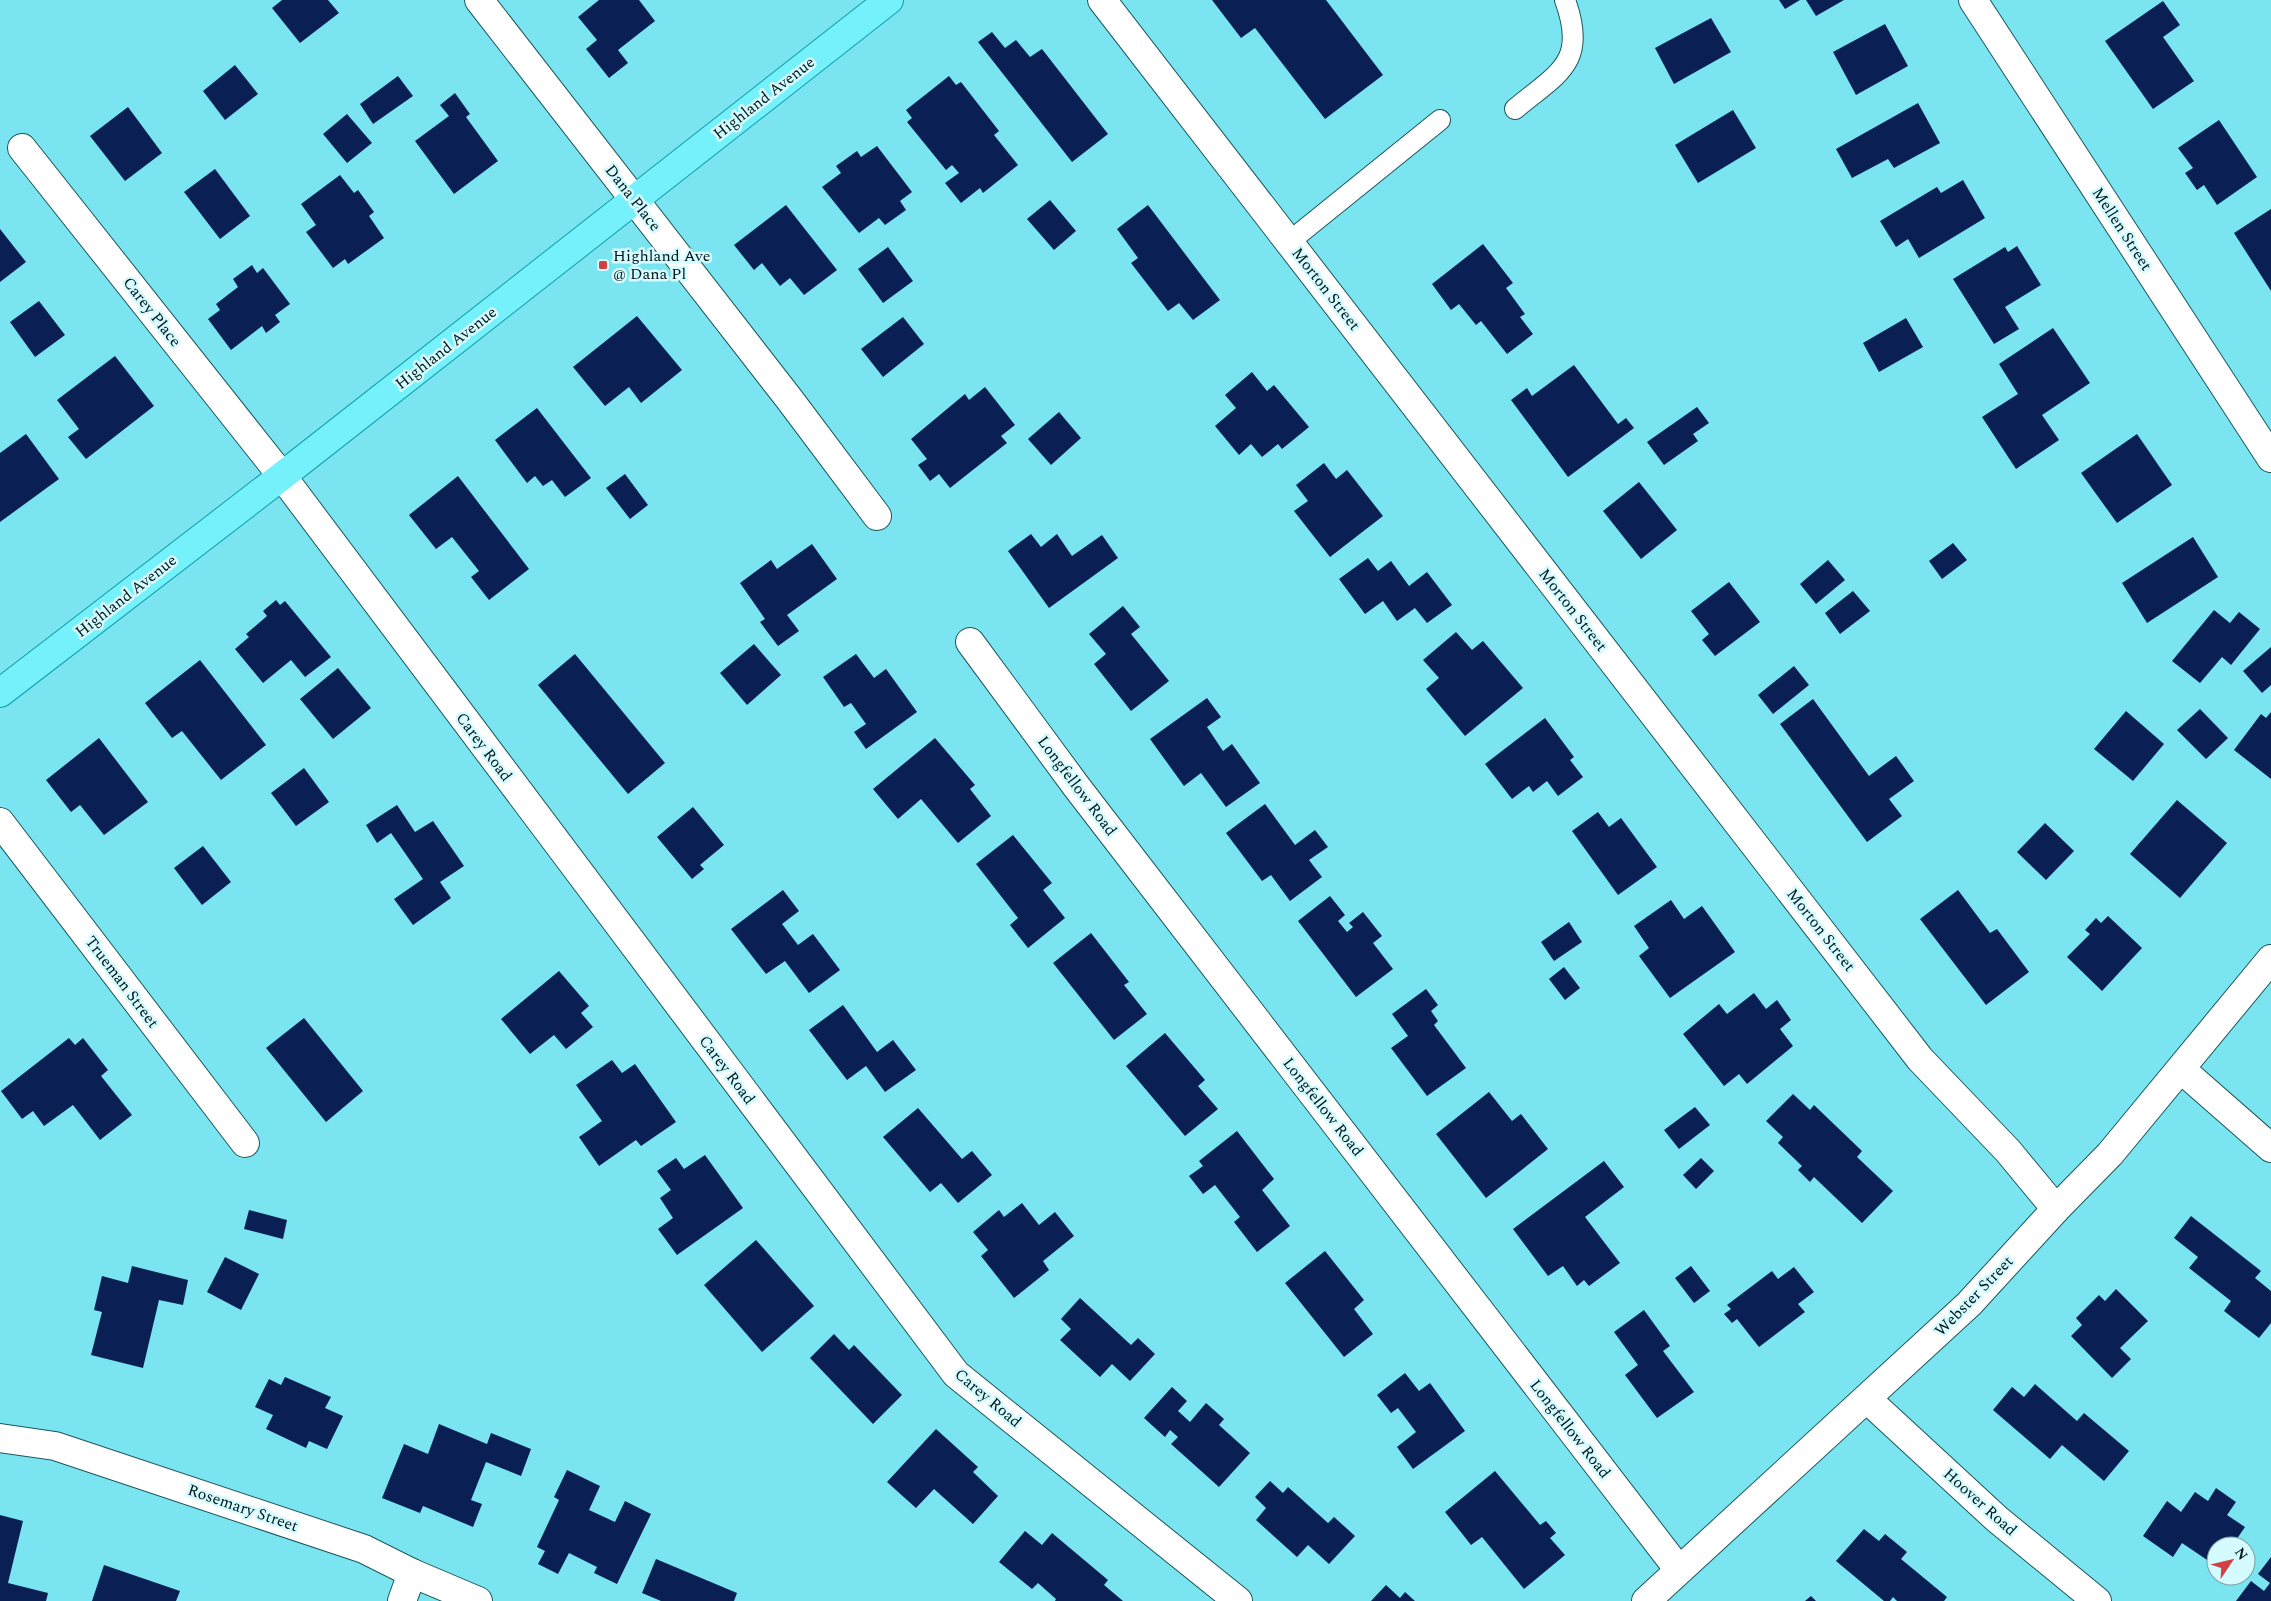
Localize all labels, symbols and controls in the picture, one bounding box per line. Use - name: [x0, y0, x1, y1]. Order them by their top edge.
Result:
- street label: Highland Avenue: [708, 51, 820, 145]
- street label: Dana Place: [599, 159, 667, 237]
- street label: Mellen Street: [2086, 182, 2158, 276]
- street label: Morton Street: [1286, 242, 1366, 336]
- place label: Highland Ave @ Dana Pl: [613, 244, 710, 286]
- marker: Highland Ave @ Dana Pl: [597, 259, 609, 271]
- street label: Carey Place: [117, 272, 187, 352]
- street label: Highland Avenue: [390, 301, 502, 395]
- street label: Highland Avenue: [70, 549, 182, 643]
- street label: Morton Street: [1533, 563, 1613, 657]
- street label: Carey Road: [450, 707, 518, 787]
- street label: Longfellow Road: [1031, 731, 1123, 841]
- street label: Morton Street: [1781, 883, 1861, 977]
- street label: Trueman Street: [79, 931, 165, 1033]
- street label: Carey Road: [693, 1030, 761, 1110]
- street label: Longfellow Road: [1277, 1052, 1369, 1162]
- street label: Webster Street: [1929, 1250, 2019, 1342]
- street label: Carey Road: [949, 1363, 1027, 1433]
- street label: Longfellow Road: [1524, 1374, 1616, 1484]
- street label: Hoover Road: [1938, 1462, 2022, 1542]
- street label: Rosemary Street: [185, 1478, 302, 1538]
- north arrow: [2206, 1536, 2256, 1586]
- text: N: [2229, 1543, 2253, 1565]

